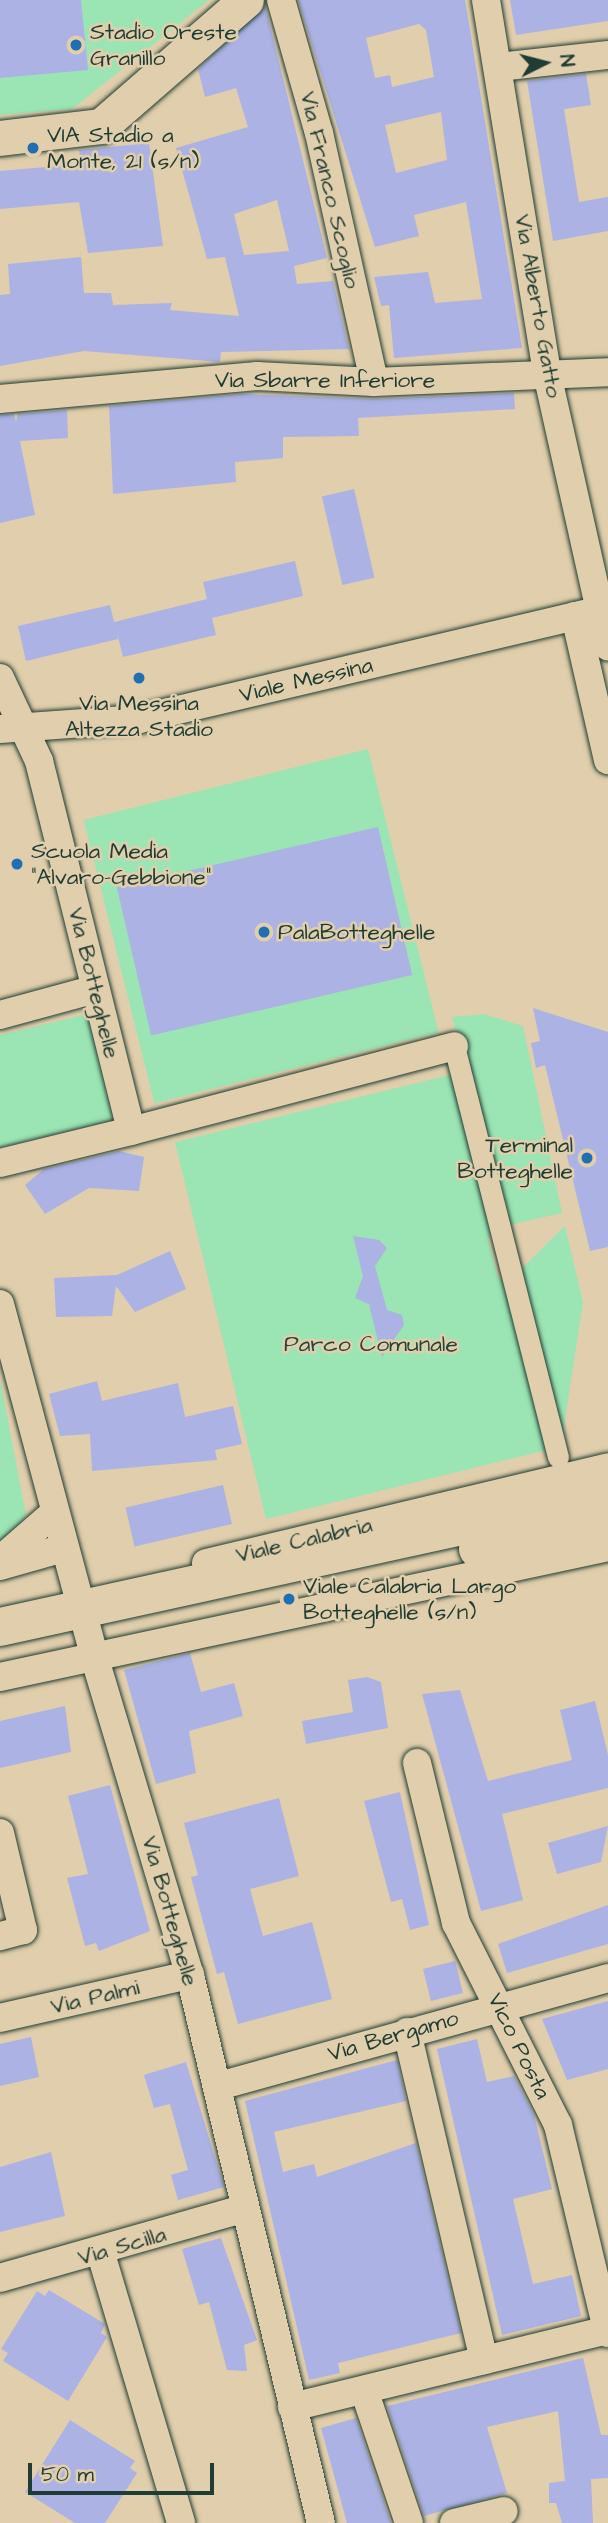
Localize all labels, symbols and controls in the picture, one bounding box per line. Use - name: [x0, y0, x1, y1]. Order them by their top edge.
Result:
- place label: Stadio Oreste Granillo: [90, 18, 237, 72]
- north arrow: [510, 28, 580, 98]
- marker: Stadio Oreste Granillo: [68, 37, 84, 53]
- text: N: [552, 53, 580, 68]
- street label: Via Franco Scoglio: [294, 89, 366, 291]
- place label: VIA Stadio a Monte, 21 (s/n): [47, 121, 199, 175]
- marker: VIA Stadio a Monte, 21 (s/n): [25, 140, 41, 156]
- street label: Via Alberto Gatto: [508, 212, 568, 400]
- street label: Via Sbarre Inferiore: [215, 366, 435, 394]
- street label: Viale Messina: [237, 651, 375, 709]
- marker: Via Messina Altezza Stadio: [131, 670, 147, 686]
- place label: Via Messina Altezza Stadio: [65, 689, 213, 743]
- place label: Scuola Media "Alvaro-Gebbione": [31, 837, 211, 891]
- marker: Scuola Media "Alvaro-Gebbione": [9, 856, 25, 872]
- street label: Via Botteghelle: [62, 905, 126, 1061]
- place label: PalaBotteghelle: [278, 918, 435, 946]
- marker: PalaBotteghelle: [256, 924, 272, 940]
- place label: Terminal Botteghelle: [457, 1131, 573, 1185]
- marker: Terminal Botteghelle: [579, 1150, 595, 1166]
- park label: Parco Comunale: [284, 1330, 458, 1358]
- street label: Viale Calabria: [233, 1511, 375, 1569]
- place label: Viale Calabria Largo Botteghelle (s/n): [303, 1572, 516, 1626]
- marker: Viale Calabria Largo Botteghelle (s/n): [281, 1591, 297, 1607]
- street label: Via Botteghelle: [135, 1833, 205, 1989]
- street label: Via Palmi: [48, 1973, 142, 2021]
- street label: Vico Posta: [481, 1988, 557, 2104]
- street label: Via Bergamo: [324, 2004, 462, 2068]
- street label: Via Scilla: [75, 2220, 169, 2272]
- scale bar: [32, 2450, 217, 2494]
- text: 50 m: [41, 2460, 94, 2489]

